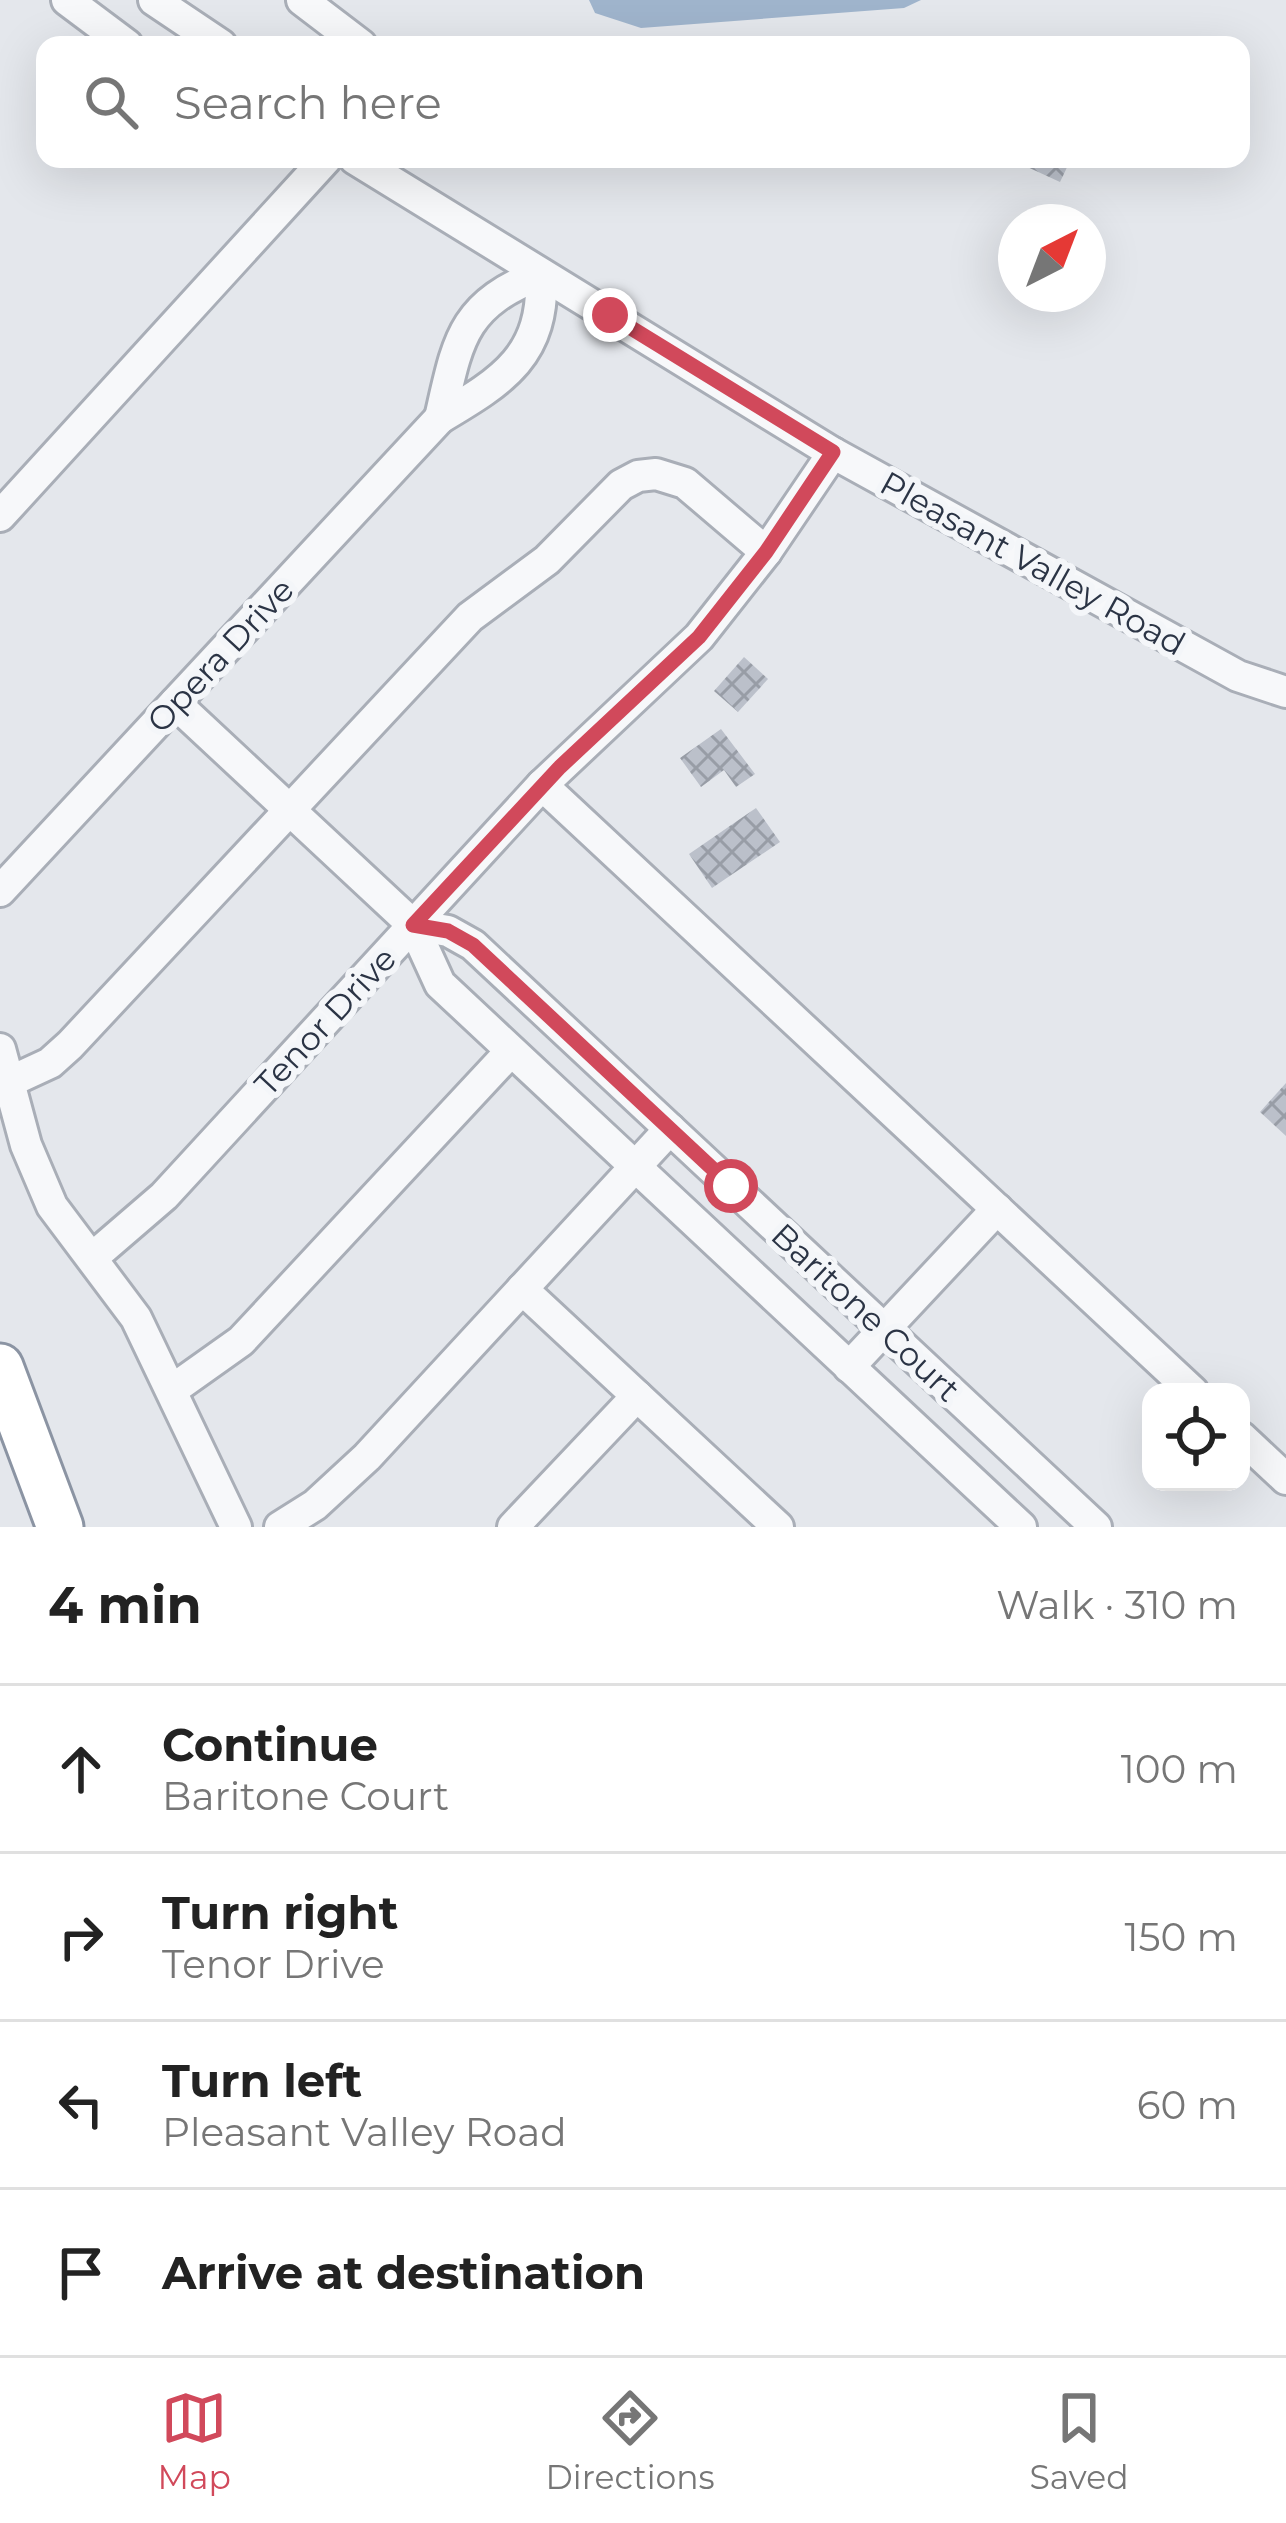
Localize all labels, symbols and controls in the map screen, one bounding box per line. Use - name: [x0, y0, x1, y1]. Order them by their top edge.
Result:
- search box: [36, 36, 1250, 168]
- icon: search: [78, 69, 144, 135]
- text: Search here: [174, 75, 442, 130]
- north arrow: [998, 204, 1106, 312]
- route end: [583, 288, 637, 342]
- street label: Pleasant Valley Road: [874, 463, 1192, 663]
- street label: Opera Drive: [138, 570, 302, 740]
- street label: Tenor Drive: [246, 938, 404, 1104]
- route start: [704, 1159, 758, 1213]
- street label: Baritone Court: [764, 1215, 968, 1409]
- map controls: [1142, 1383, 1250, 1491]
- button: locate: [1142, 1383, 1250, 1491]
- text: 4 min: [48, 1574, 202, 1636]
- text: Walk · 310 m: [996, 1581, 1238, 1629]
- text: Continue: [162, 1717, 378, 1772]
- icon: ahead: [48, 1736, 114, 1802]
- text: 100 m: [1121, 1745, 1238, 1793]
- text: Baritone Court: [162, 1772, 449, 1820]
- text: Turn right: [162, 1885, 398, 1940]
- icon: right: [48, 1904, 114, 1970]
- text: 150 m: [1124, 1913, 1238, 1961]
- text: Tenor Drive: [162, 1940, 385, 1988]
- text: Turn left: [162, 2053, 362, 2108]
- icon: left: [48, 2072, 114, 2138]
- text: 60 m: [1137, 2081, 1238, 2129]
- text: Pleasant Valley Road: [162, 2108, 567, 2156]
- icon: arrive: [48, 2240, 114, 2306]
- text: Arrive at destination: [162, 2245, 645, 2300]
- tab: Map: [157, 2385, 231, 2497]
- tab: Directions: [546, 2385, 715, 2497]
- tab: Saved: [1029, 2385, 1129, 2497]

